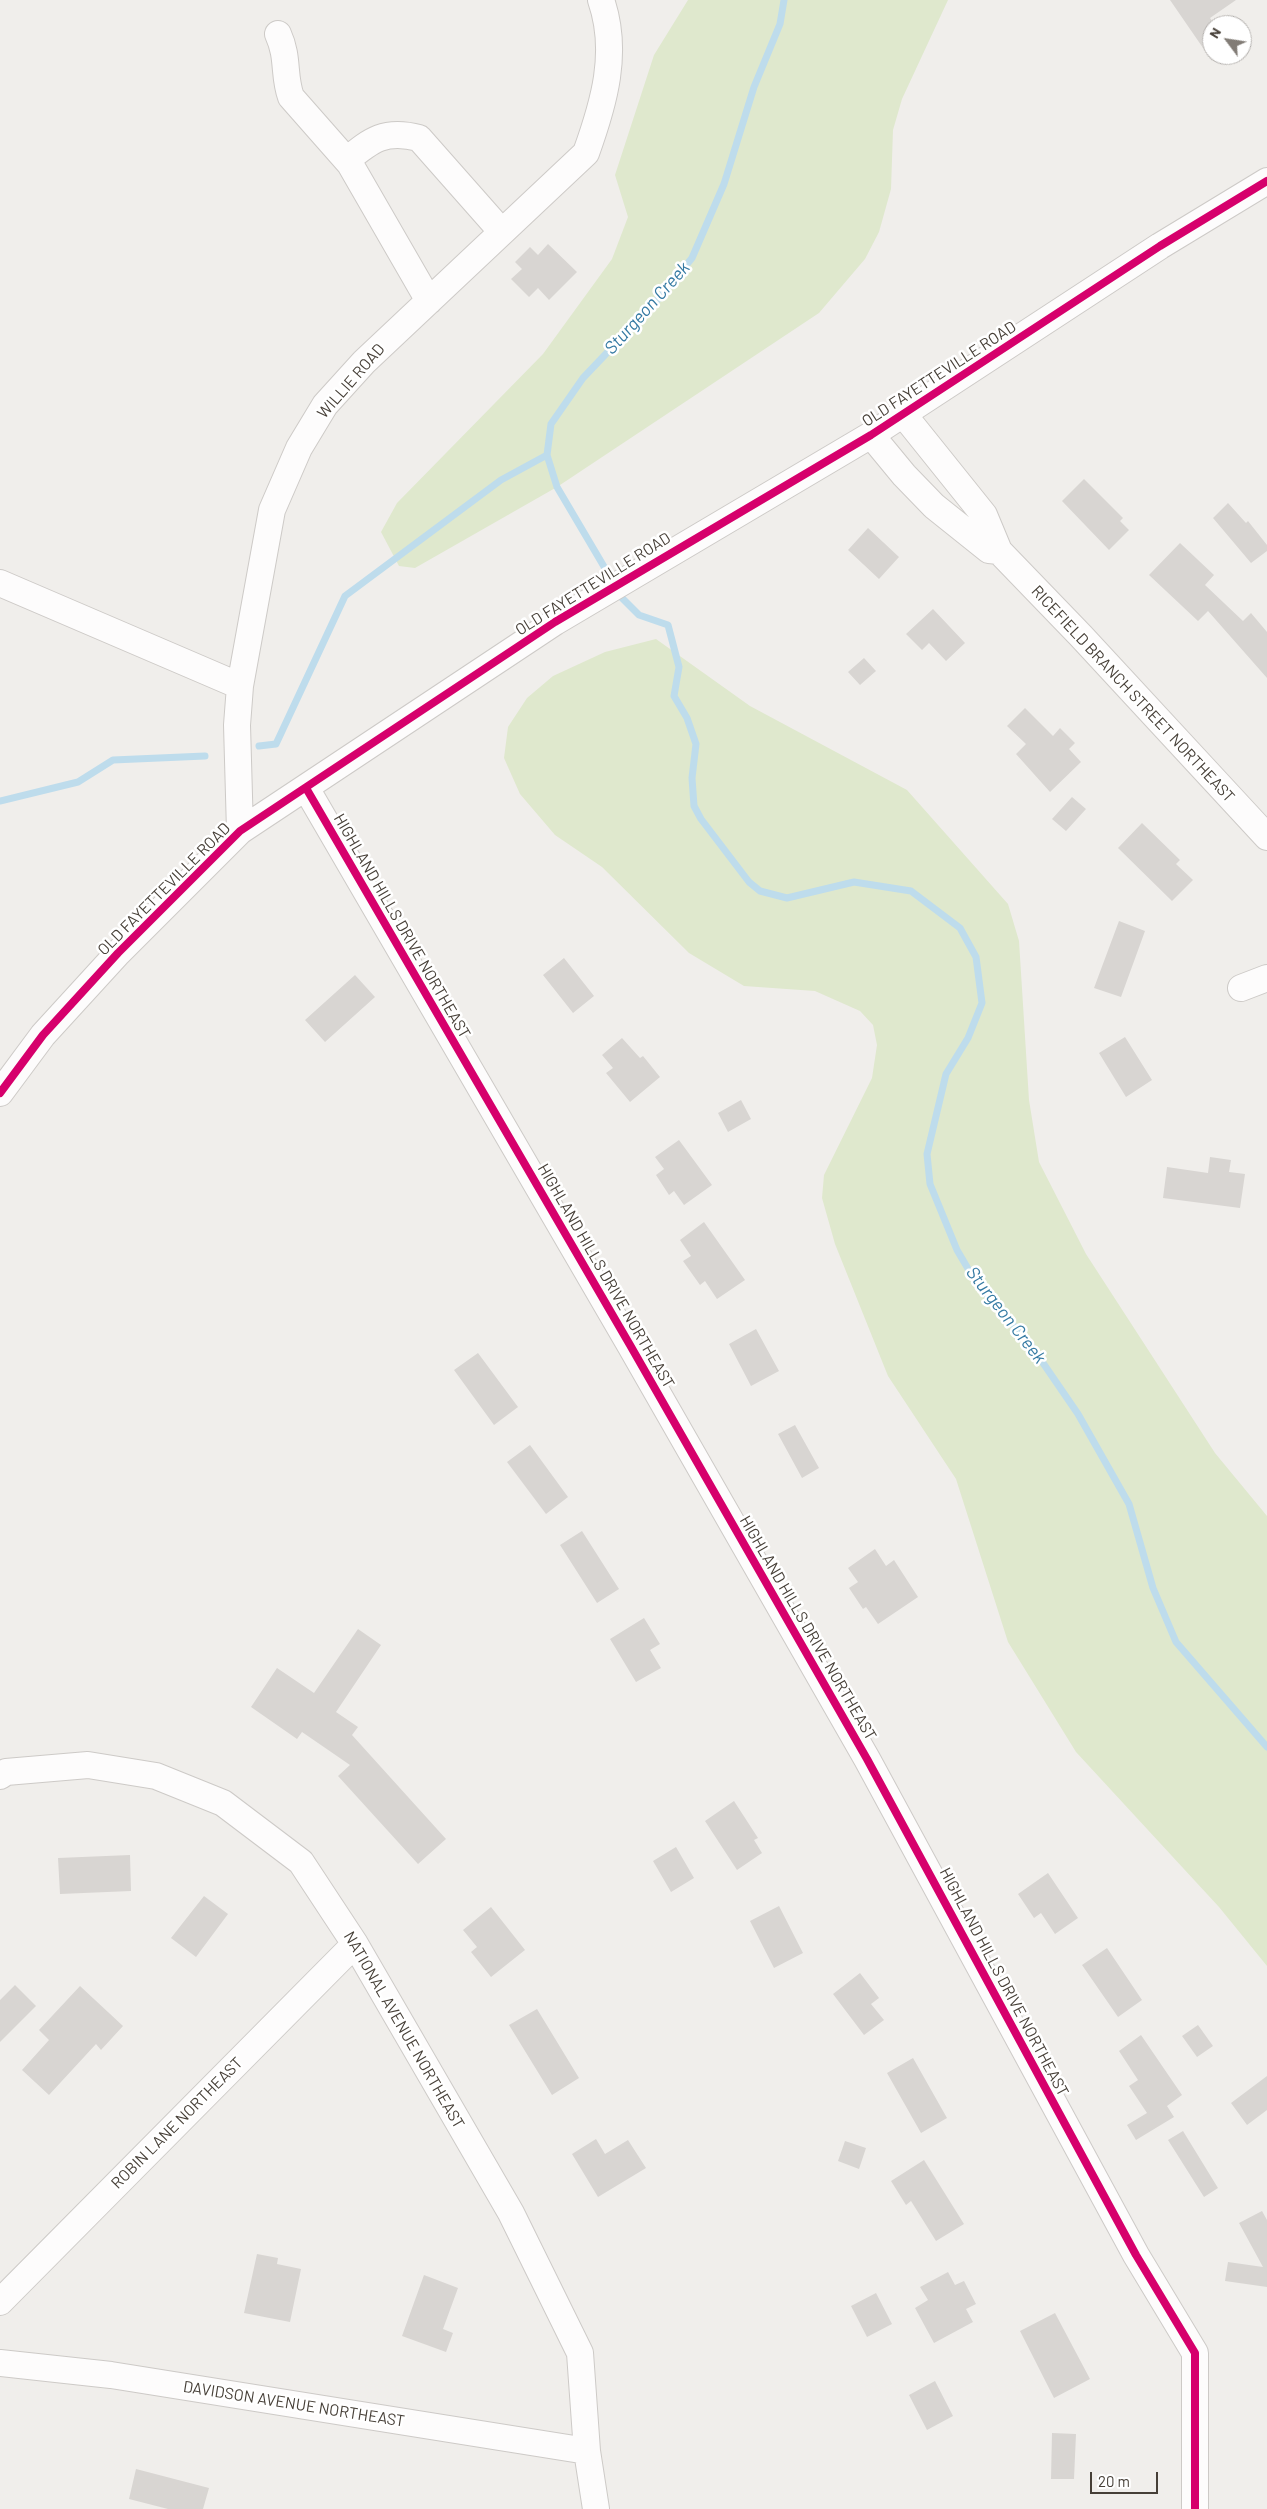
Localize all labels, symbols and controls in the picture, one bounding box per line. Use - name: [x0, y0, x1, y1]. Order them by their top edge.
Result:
- north arrow: [1202, 15, 1252, 65]
- text: N: [1205, 24, 1224, 41]
- water label: Sturgeon Creek: [600, 257, 694, 359]
- street label: OLD FAYETTEVILLE ROAD: [858, 317, 1020, 431]
- street label: WILLIE ROAD: [313, 340, 389, 422]
- street label: OLD FAYETTEVILLE ROAD: [512, 528, 674, 640]
- street label: RICEFIELD BRANCH STREET NORTHEAST: [1027, 582, 1239, 806]
- street label: HIGHLAND HILLS DRIVE NORTHEAST: [330, 810, 474, 1042]
- street label: OLD FAYETTEVILLE ROAD: [94, 819, 234, 959]
- street label: HIGHLAND HILLS DRIVE NORTHEAST: [534, 1160, 678, 1392]
- water label: Sturgeon Creek: [961, 1262, 1051, 1368]
- street label: HIGHLAND HILLS DRIVE NORTHEAST: [736, 1512, 880, 1744]
- street label: HIGHLAND HILLS DRIVE NORTHEAST: [935, 1864, 1073, 2100]
- street label: NATIONAL AVENUE NORTHEAST: [340, 1928, 468, 2132]
- street label: ROBIN LANE NORTHEAST: [107, 2053, 247, 2193]
- street label: DAVIDSON AVENUE NORTHEAST: [182, 2377, 406, 2431]
- scale bar: [1092, 2462, 1160, 2494]
- text: 20 m: [1098, 2472, 1130, 2490]

